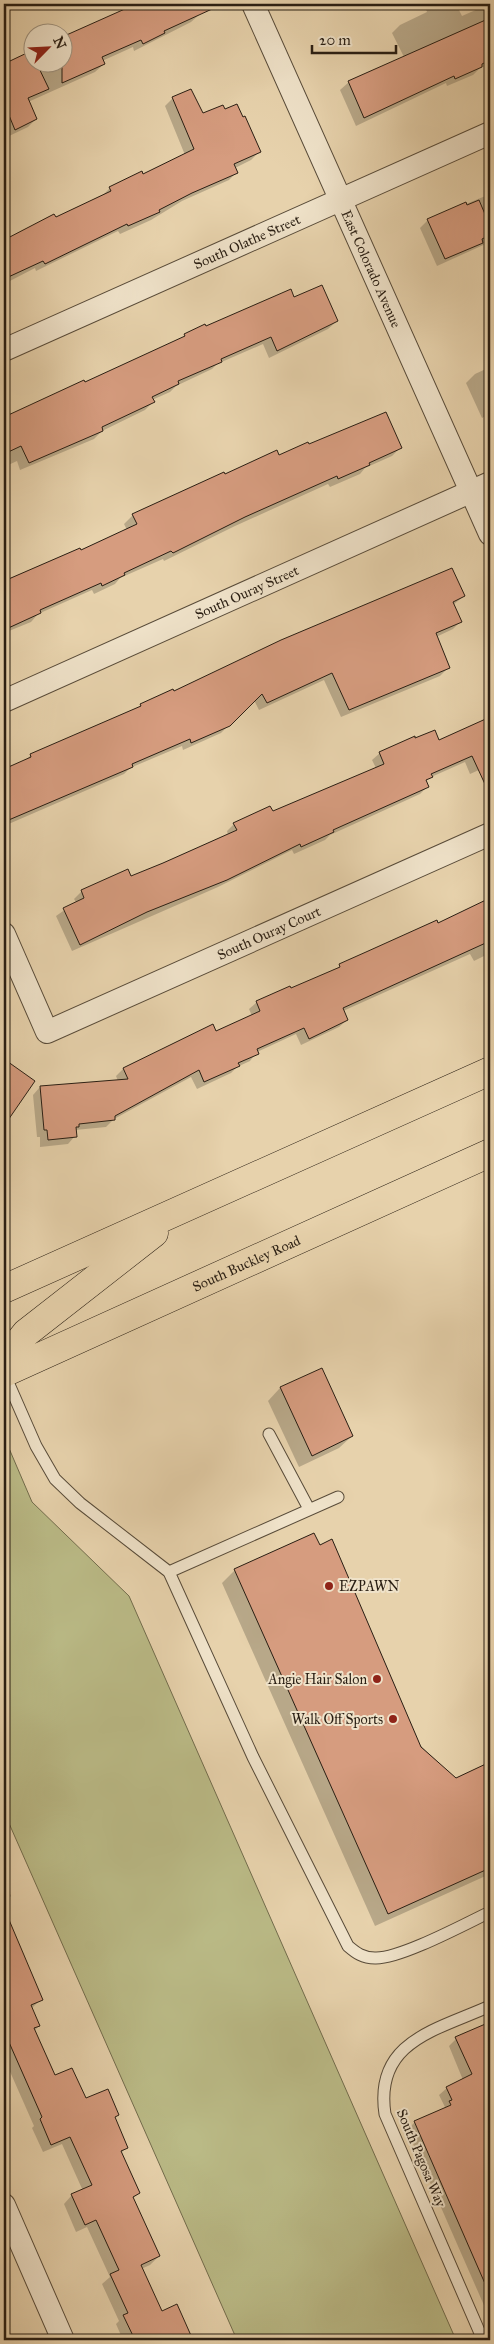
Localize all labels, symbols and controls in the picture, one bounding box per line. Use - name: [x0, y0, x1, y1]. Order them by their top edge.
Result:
- north arrow: [22, 22, 72, 72]
- scale bar: [312, 22, 395, 54]
- text: 20 m: [319, 31, 351, 49]
- text: N: [49, 34, 70, 52]
- street label: East Colorado Avenue: [338, 207, 405, 330]
- street label: South Olathe Street: [191, 210, 303, 273]
- street label: South Ouray Street: [192, 561, 301, 623]
- street label: South Ouray Court: [214, 902, 323, 963]
- street label: South Buckley Road: [190, 1232, 303, 1295]
- place label: EZPAWN: [339, 1578, 399, 1595]
- marker: EZPAWN: [323, 1580, 335, 1592]
- place label: Angie Hair Salon: [267, 1671, 367, 1688]
- marker: Angie Hair Salon: [371, 1673, 383, 1685]
- place label: Walk Off Sports: [292, 1711, 383, 1728]
- marker: Walk Off Sports: [387, 1713, 399, 1725]
- street label: South Pagosa Way: [393, 2106, 449, 2210]

